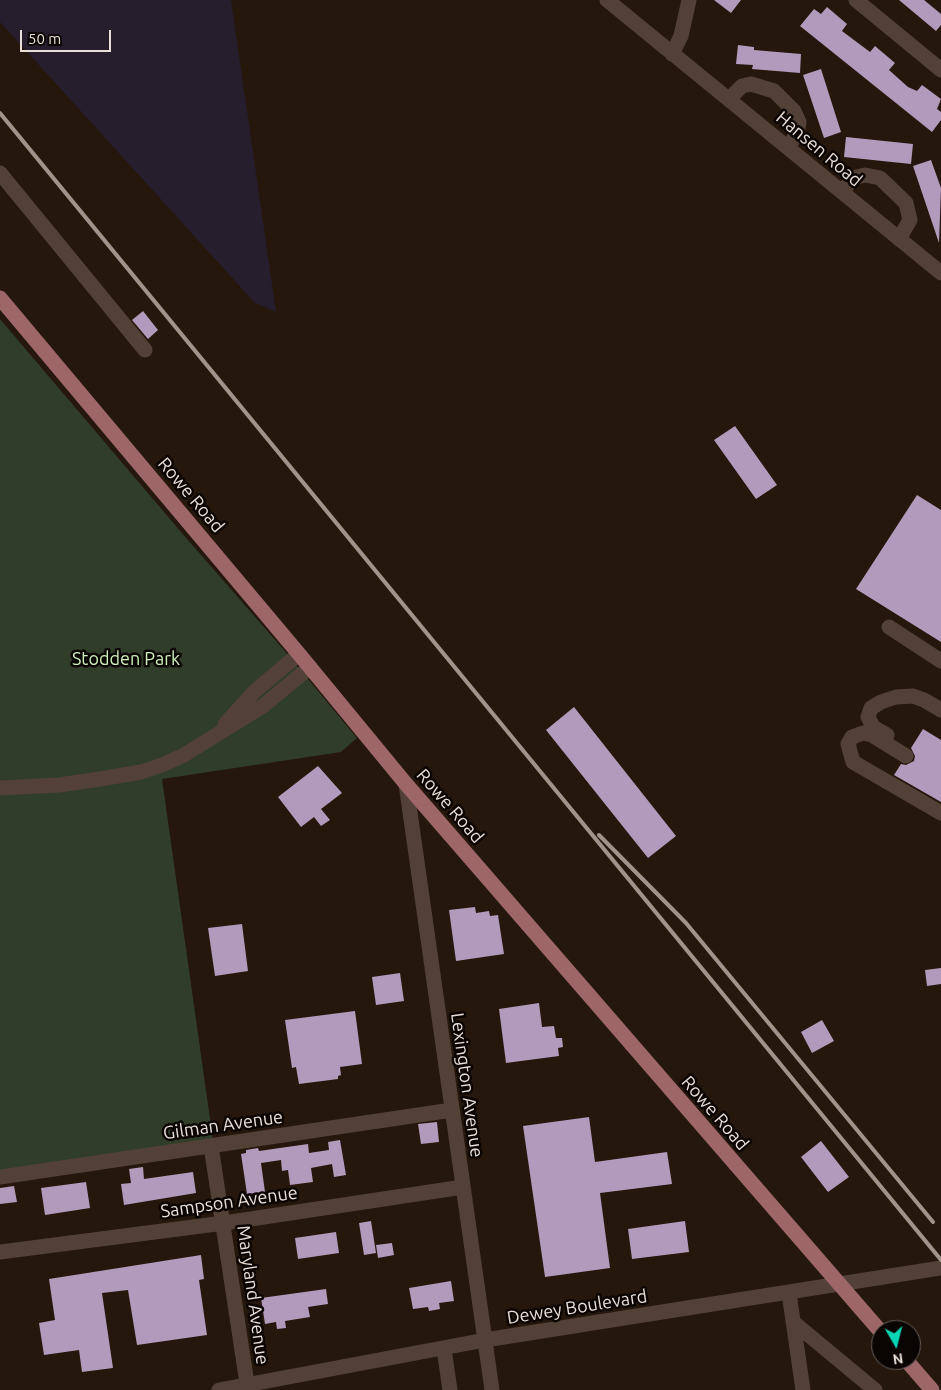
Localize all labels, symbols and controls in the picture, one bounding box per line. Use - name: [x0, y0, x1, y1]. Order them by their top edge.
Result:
- scale bar: [22, 20, 114, 52]
- text: 50 m: [28, 30, 61, 47]
- street label: Hansen Road: [772, 107, 866, 191]
- street label: Rowe Road: [153, 453, 229, 537]
- park label: Stodden Park: [72, 648, 180, 670]
- street label: Rowe Road: [412, 765, 488, 847]
- street label: Lexington Avenue: [446, 1011, 488, 1159]
- street label: Rowe Road: [677, 1072, 753, 1154]
- street label: Gilman Avenue: [162, 1106, 284, 1144]
- street label: Sampson Avenue: [159, 1182, 299, 1222]
- street label: Maryland Avenue: [233, 1224, 273, 1366]
- street label: Dewey Boulevard: [505, 1285, 649, 1329]
- north arrow: [871, 1320, 921, 1370]
- text: N: [892, 1350, 904, 1368]

